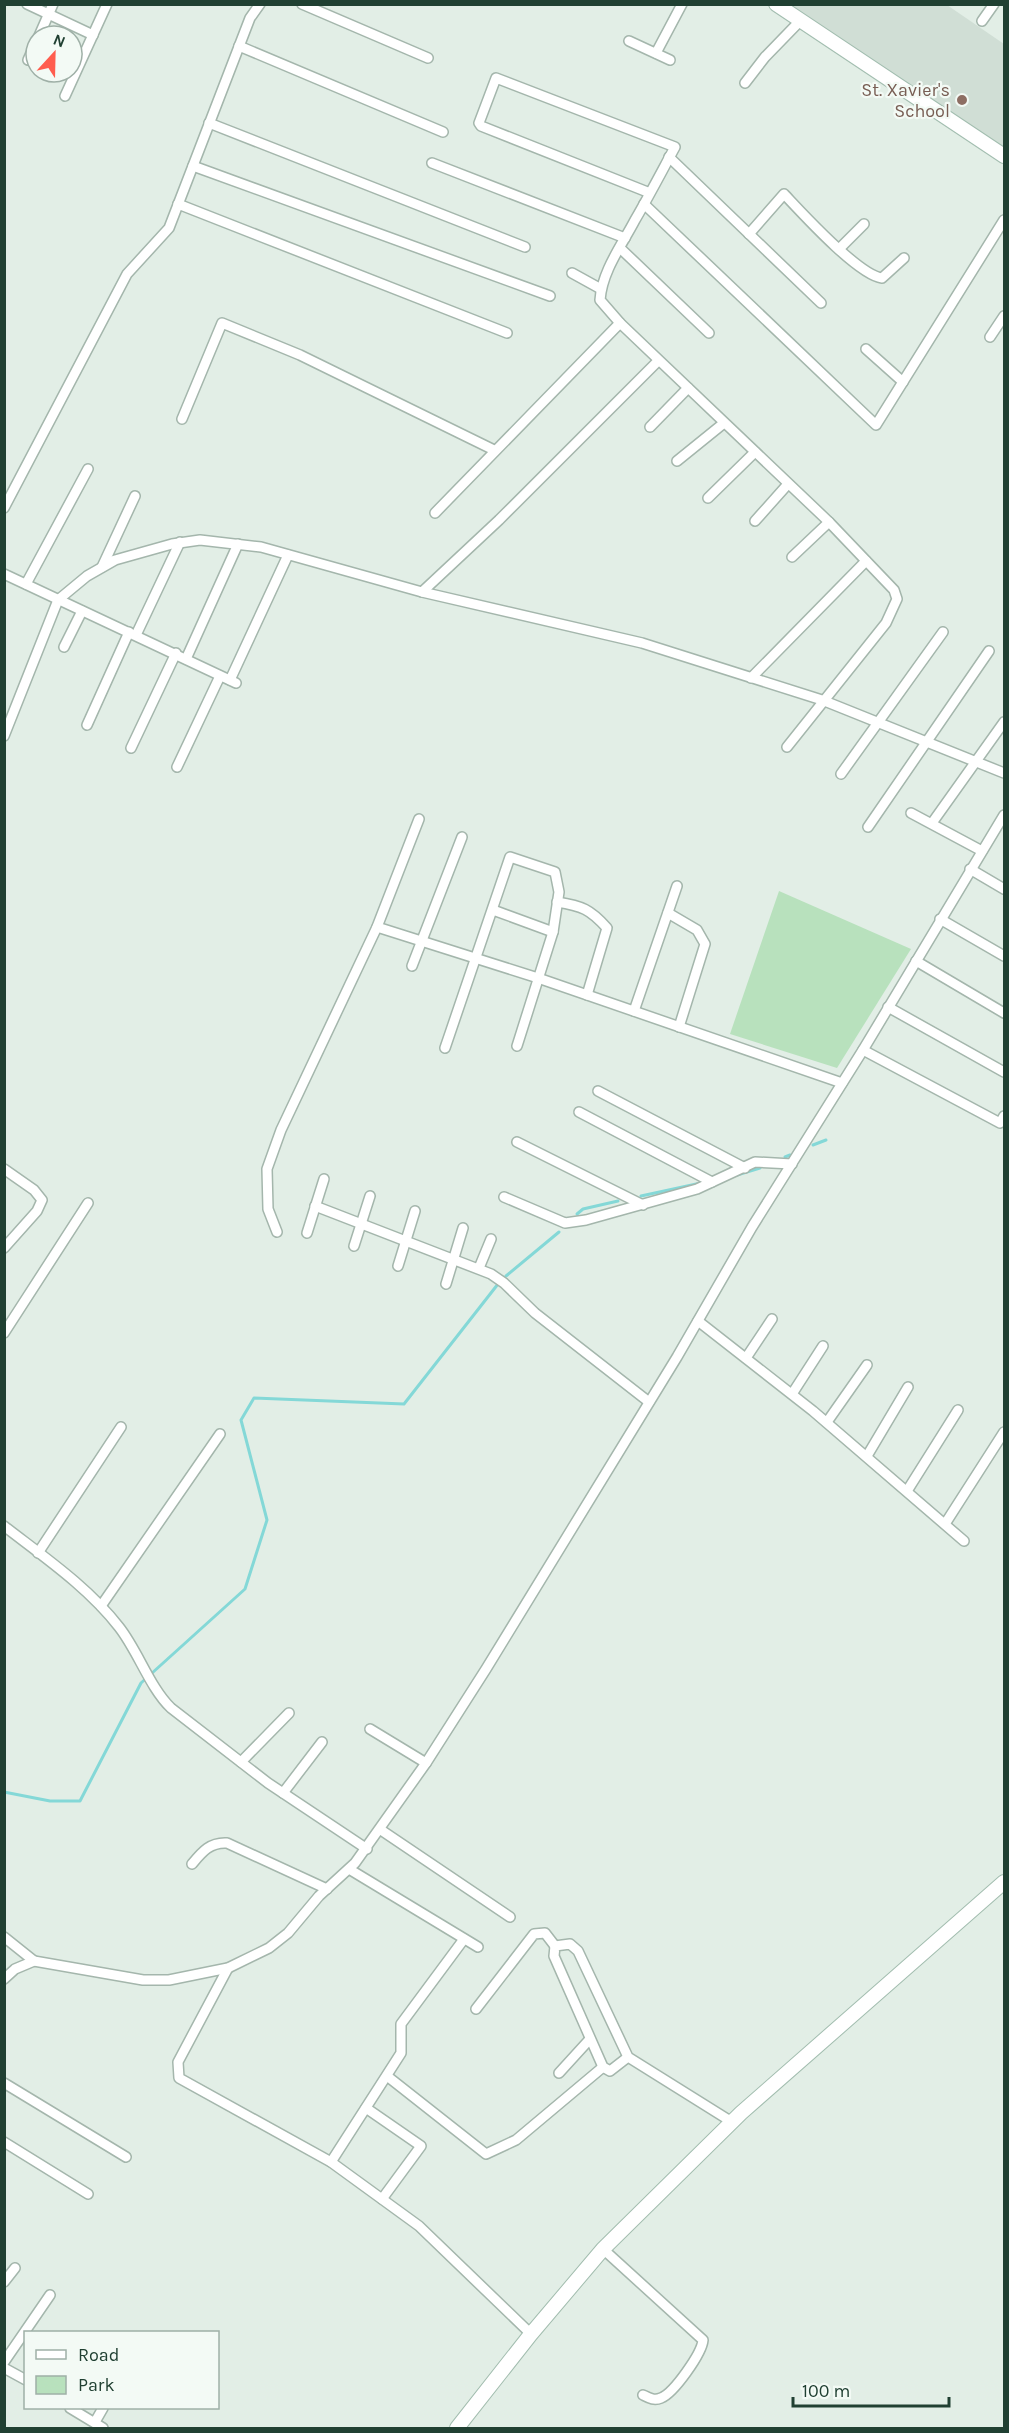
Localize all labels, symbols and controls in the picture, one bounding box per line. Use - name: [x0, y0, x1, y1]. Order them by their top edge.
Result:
- north arrow: [24, 24, 84, 84]
- text: N: [51, 30, 68, 52]
- place label: St. Xavier's School: [861, 79, 950, 122]
- marker: St. Xavier's School: [955, 93, 969, 107]
- legend: [24, 2331, 219, 2409]
- text: Road: [78, 2344, 119, 2366]
- scale bar: [793, 2370, 949, 2408]
- text: Park: [78, 2374, 115, 2396]
- text: 100 m: [802, 2380, 850, 2402]

